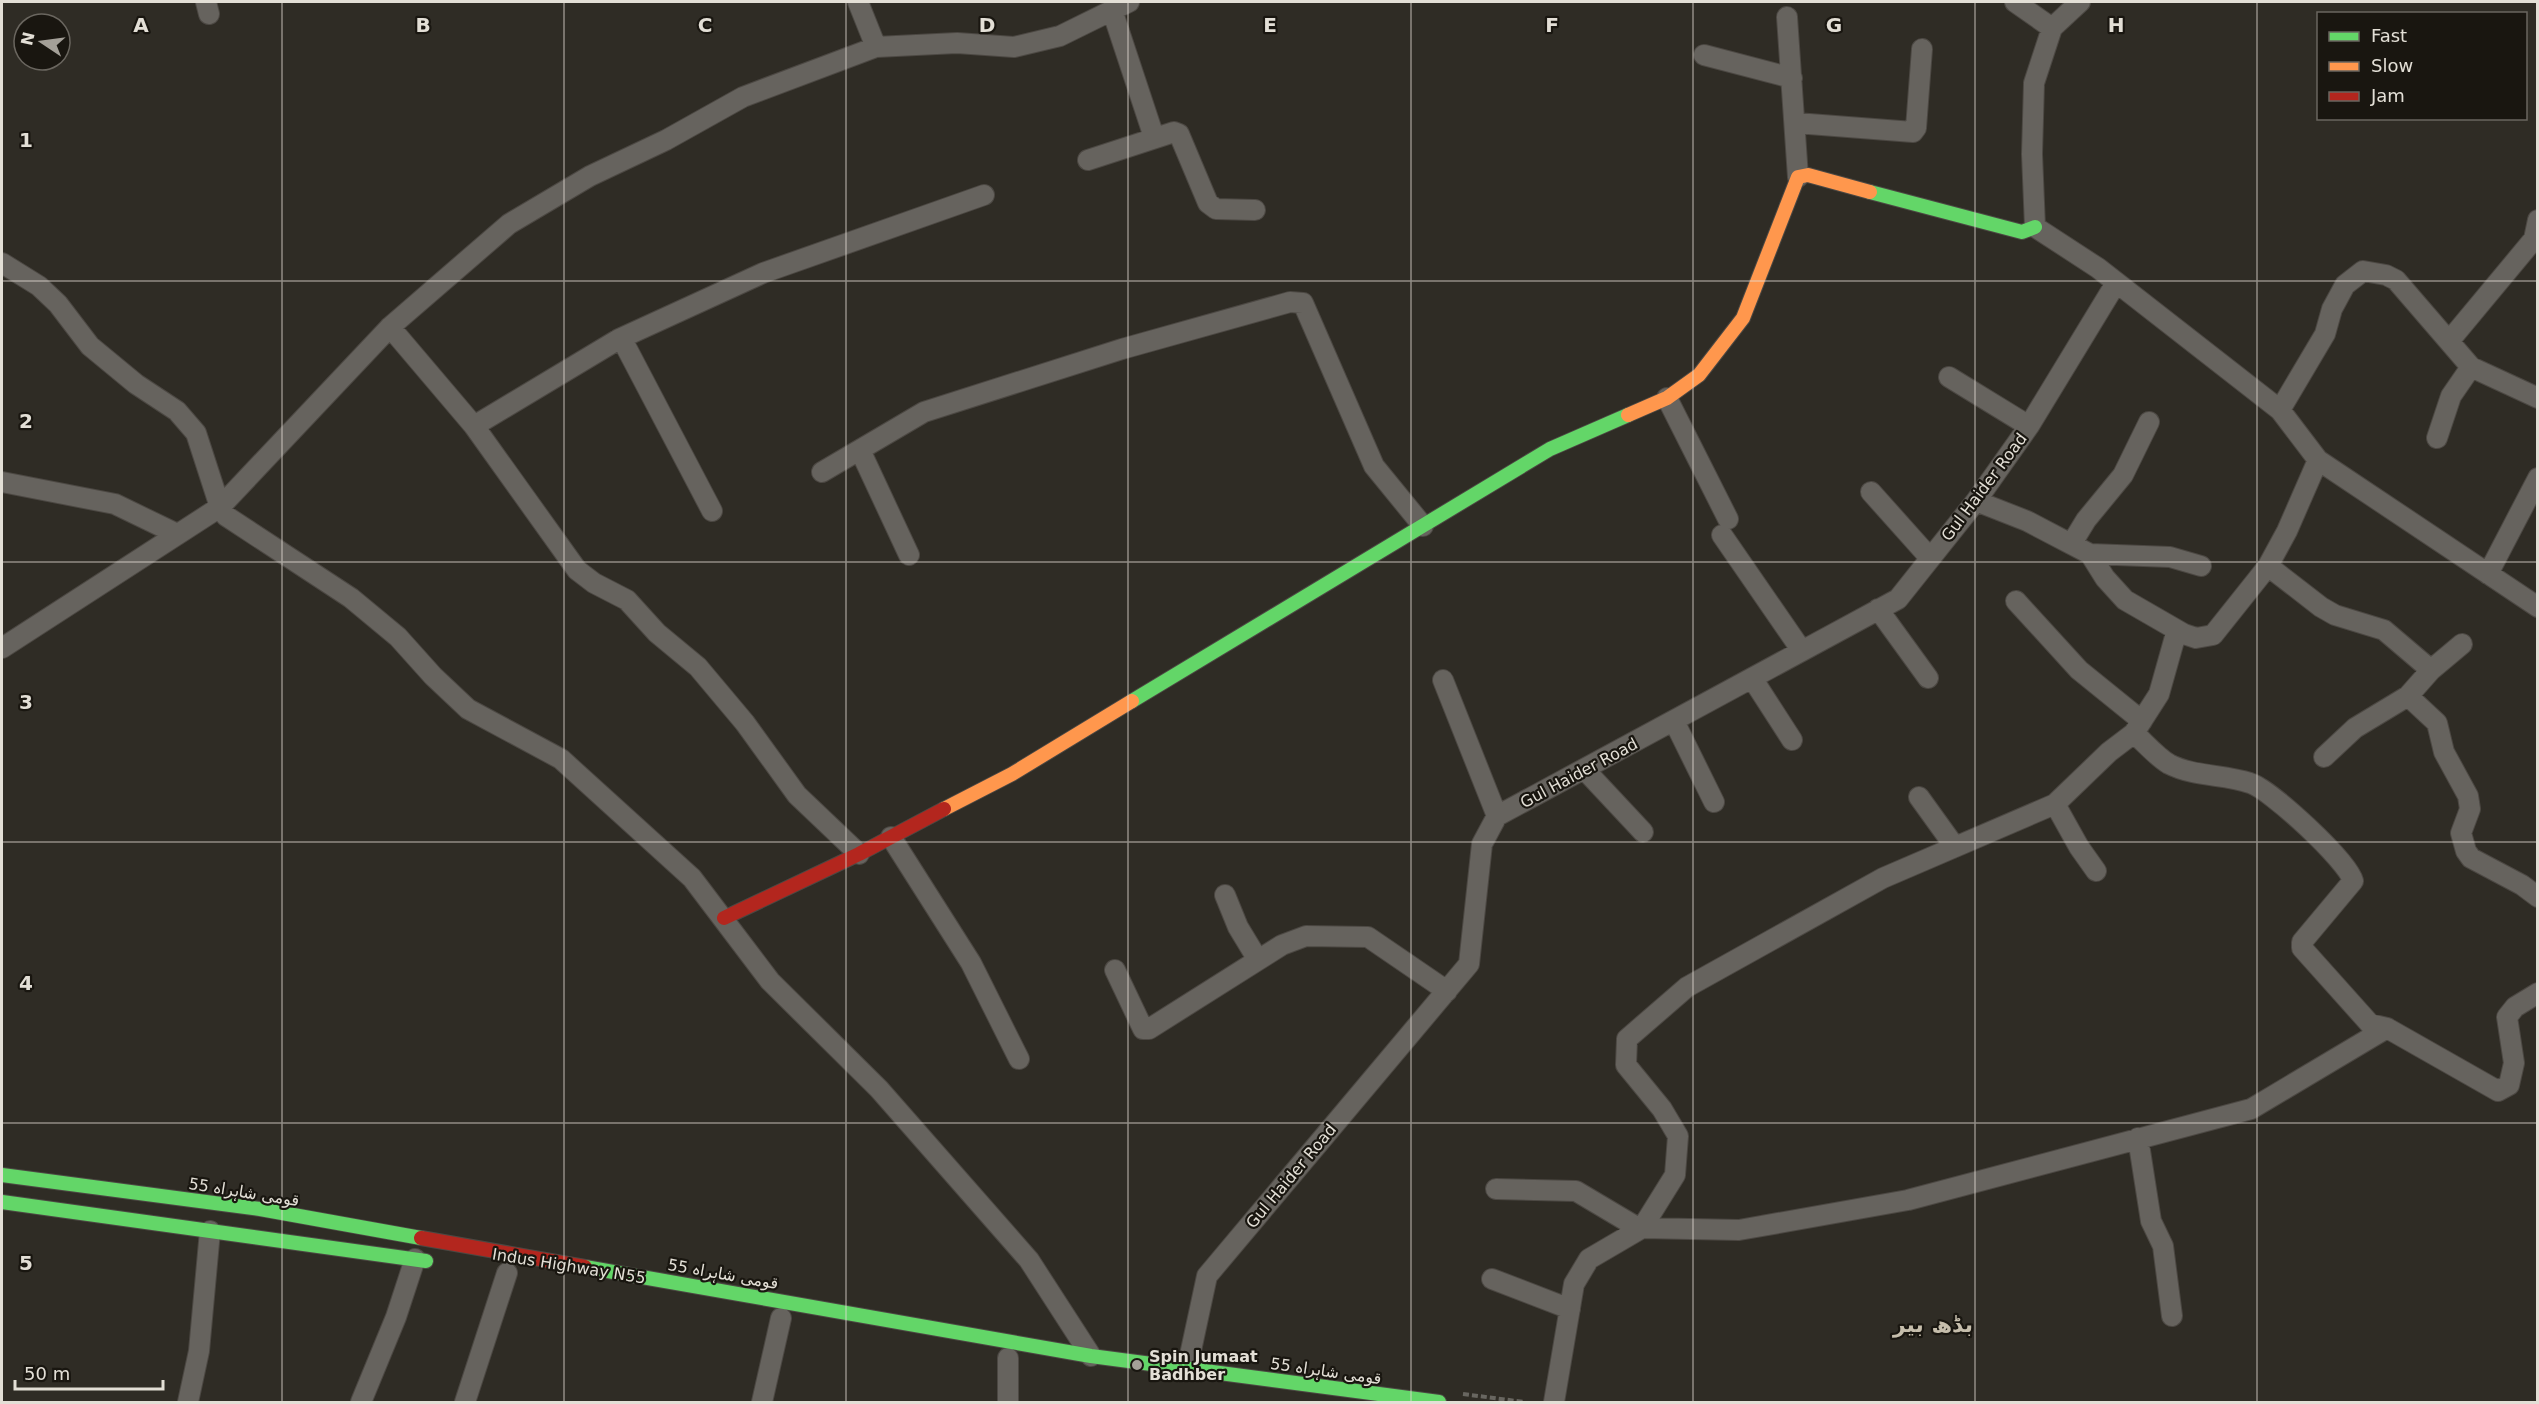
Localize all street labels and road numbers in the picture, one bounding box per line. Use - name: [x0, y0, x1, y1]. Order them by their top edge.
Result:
- street label: Gul Haider Road: [1937, 429, 2031, 545]
- street label: Gul Haider Road: [1517, 734, 1641, 812]
- street label: Gul Haider Road: [1242, 1120, 1340, 1232]
- street label: قومی شاہراہ 55: [187, 1174, 301, 1211]
- street label: Indus Highway N55: [491, 1244, 647, 1288]
- street label: قومی شاہراہ 55: [666, 1255, 780, 1294]
- street label: قومی شاہراہ 55: [1269, 1354, 1383, 1389]

